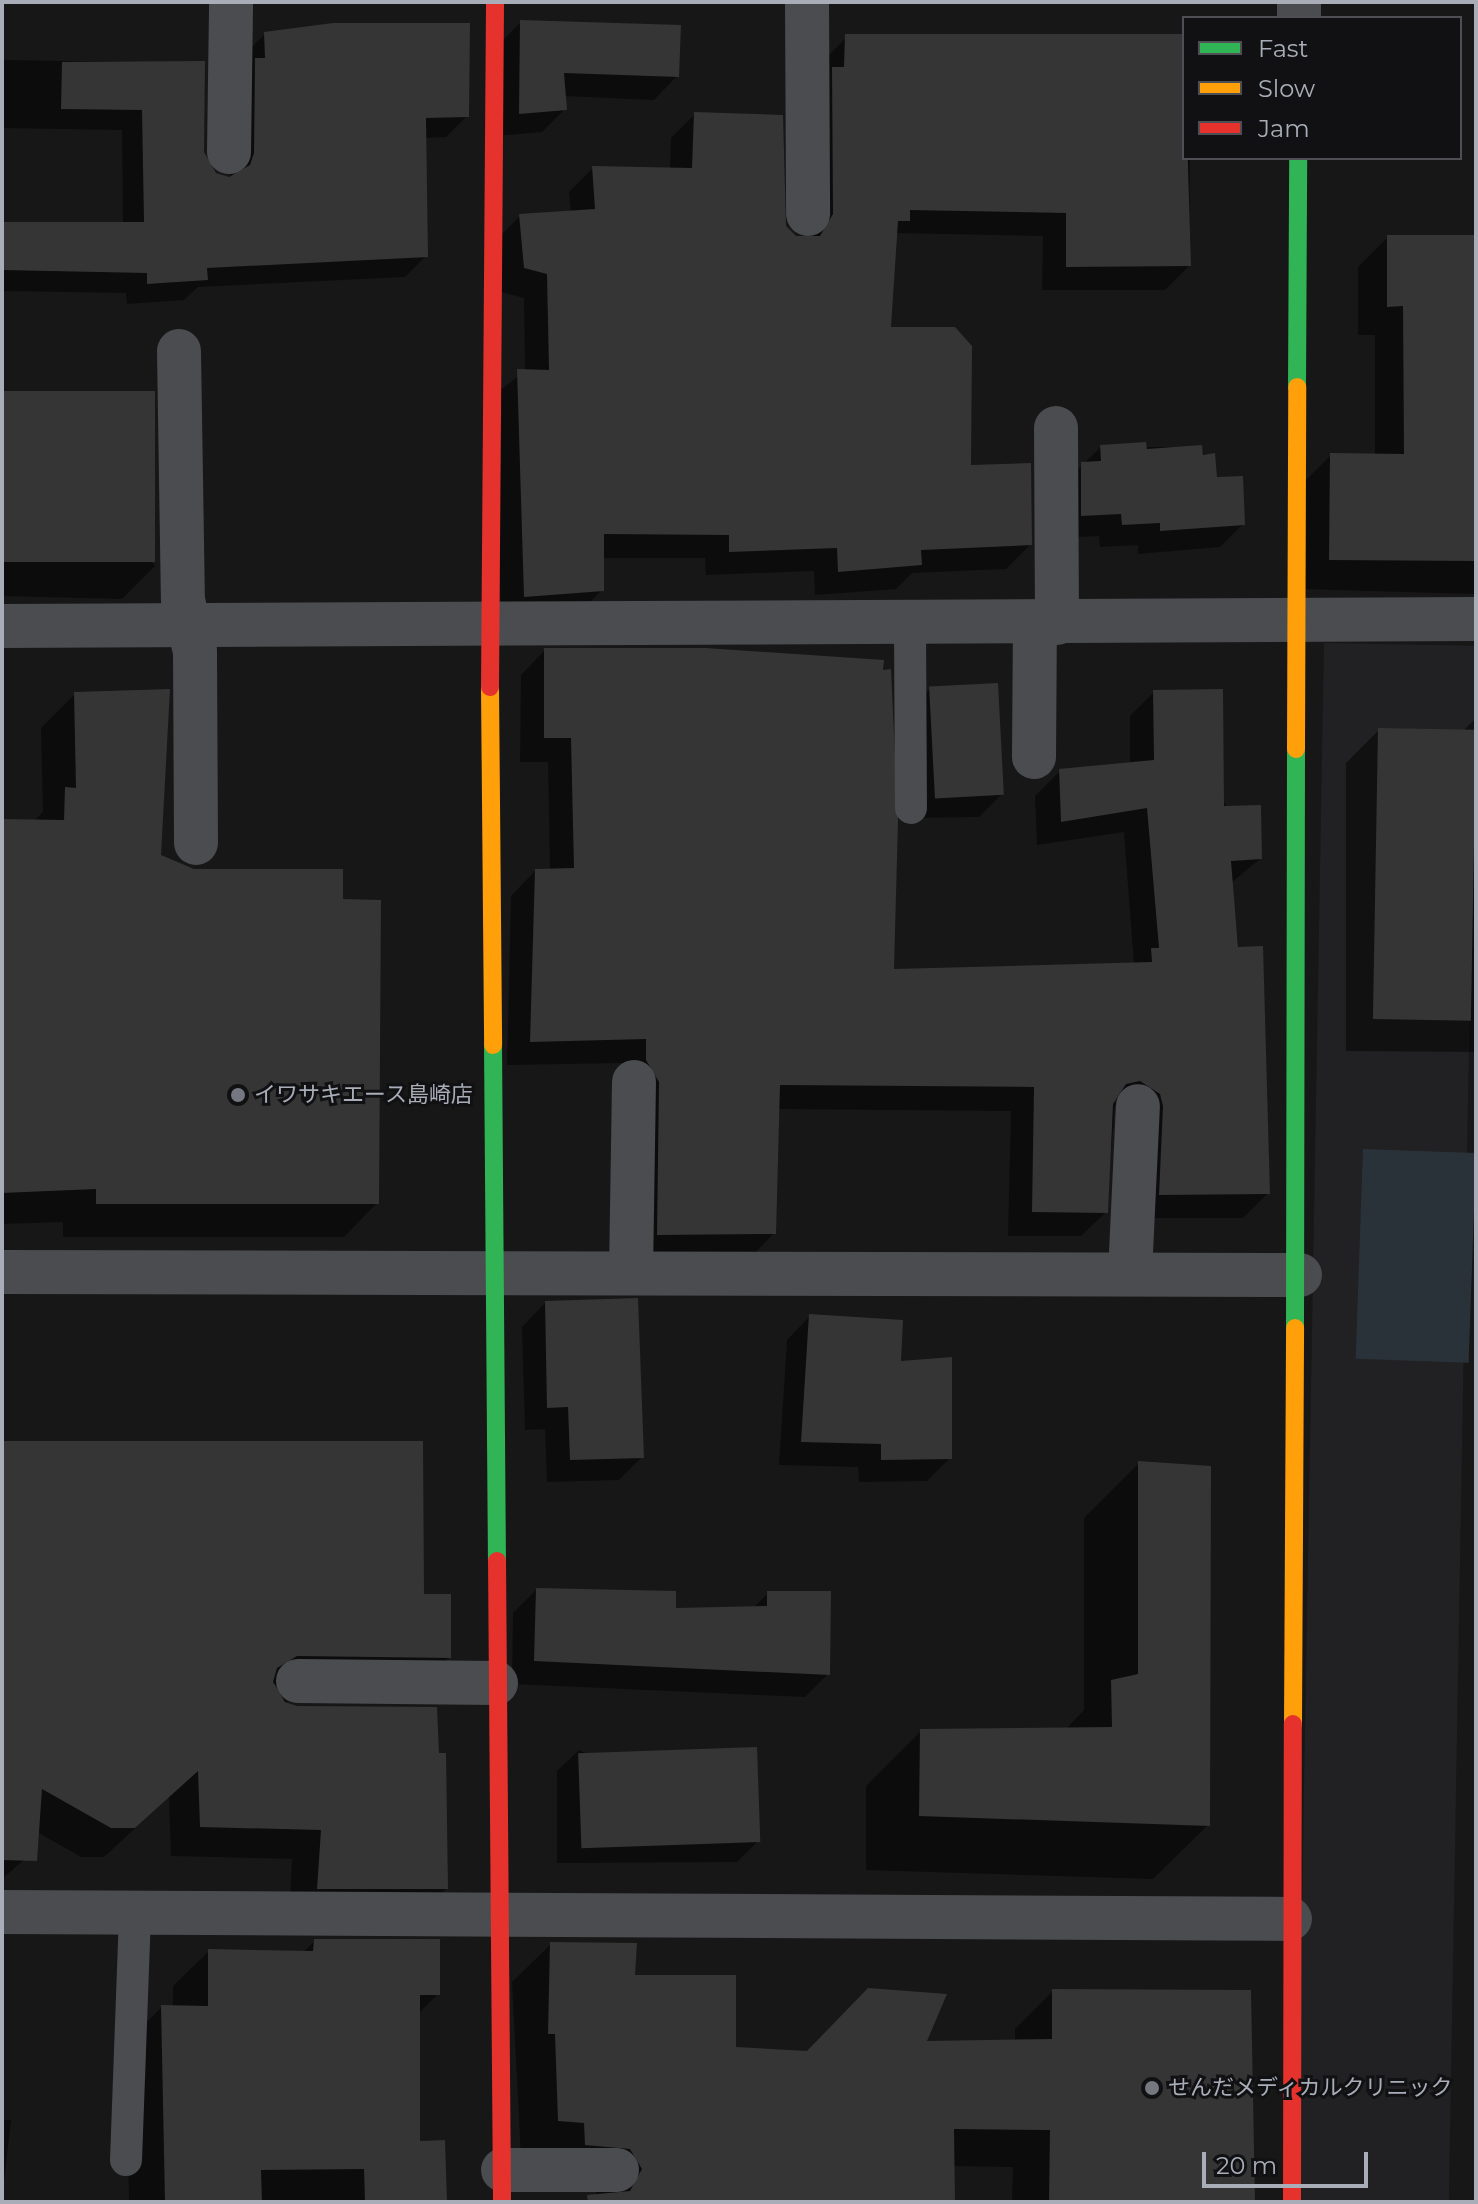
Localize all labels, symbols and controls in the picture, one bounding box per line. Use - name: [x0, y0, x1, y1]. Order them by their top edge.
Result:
- legend: [1182, 16, 1462, 160]
- text: Fast: [1258, 34, 1308, 63]
- text: Slow: [1258, 74, 1315, 103]
- text: Jam: [1258, 114, 1310, 143]
- place label: イワサキエース島崎店: [254, 1082, 474, 1108]
- marker: イワサキエース島崎店: [229, 1086, 247, 1104]
- place label: せんだメディカルクリニック: [1168, 2075, 1454, 2101]
- marker: せんだメディカルクリニック: [1143, 2079, 1161, 2097]
- scale bar: [1206, 2136, 1372, 2186]
- text: 20 m: [1216, 2151, 1277, 2180]

